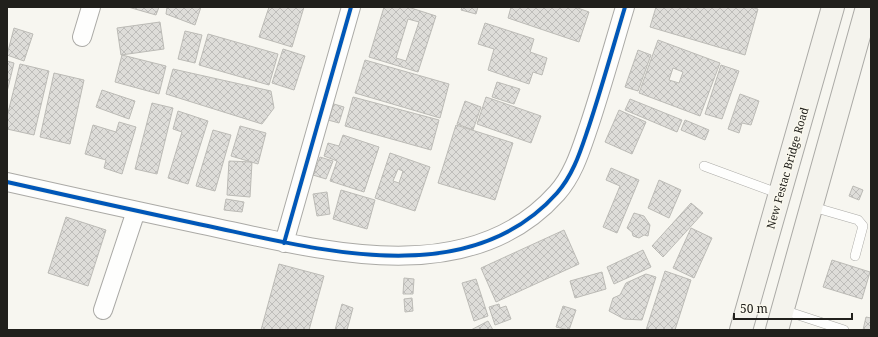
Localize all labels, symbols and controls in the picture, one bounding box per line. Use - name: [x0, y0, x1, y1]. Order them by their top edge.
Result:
- street label: New Festac Bridge Road: [762, 105, 812, 230]
- scale bar: [734, 295, 852, 321]
- text: 50 m: [740, 300, 768, 317]

